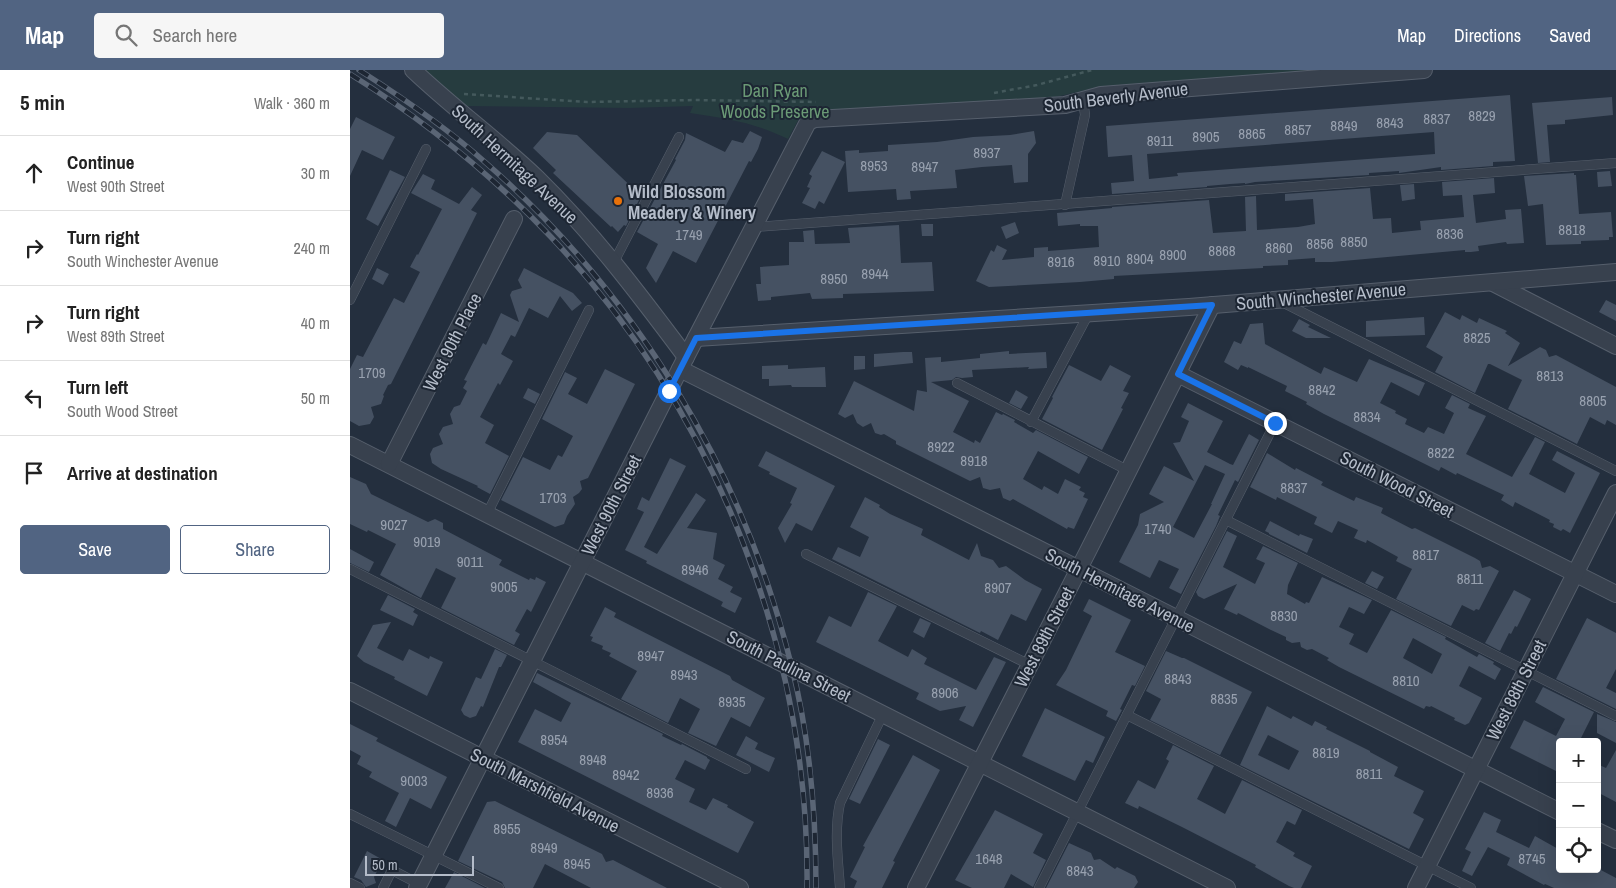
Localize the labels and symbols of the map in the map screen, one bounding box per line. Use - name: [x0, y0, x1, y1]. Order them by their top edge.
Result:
- street label: South Beverly Avenue: [1043, 76, 1189, 118]
- park label: Dan Ryan Woods Preserve: [721, 78, 829, 124]
- street label: South Hermitage Avenue: [446, 99, 584, 229]
- house number: 8829: [1468, 105, 1496, 126]
- house number: 8837: [1423, 108, 1451, 129]
- house number: 8843: [1376, 112, 1404, 133]
- house number: 8849: [1330, 115, 1358, 136]
- house number: 8857: [1284, 119, 1312, 140]
- house number: 8865: [1238, 123, 1266, 144]
- house number: 8905: [1192, 126, 1220, 147]
- house number: 8911: [1147, 130, 1173, 151]
- house number: 8937: [973, 142, 1001, 163]
- house number: 8953: [860, 155, 888, 176]
- house number: 8947: [911, 156, 939, 177]
- place label: Wild Blossom Meadery & Winery: [628, 179, 757, 225]
- marker: Wild Blossom Meadery & Winery: [612, 195, 624, 207]
- house number: 8818: [1558, 219, 1586, 240]
- house number: 8836: [1436, 223, 1464, 244]
- house number: 1749: [675, 224, 703, 245]
- house number: 8850: [1340, 231, 1368, 252]
- house number: 8856: [1306, 233, 1334, 254]
- house number: 8860: [1265, 237, 1293, 258]
- house number: 8868: [1208, 240, 1236, 261]
- house number: 8900: [1159, 244, 1187, 265]
- house number: 8904: [1126, 248, 1154, 269]
- house number: 8910: [1093, 250, 1121, 271]
- house number: 8916: [1047, 251, 1075, 272]
- house number: 8944: [861, 263, 889, 284]
- house number: 8950: [820, 268, 848, 289]
- street label: South Winchester Avenue: [1235, 276, 1407, 316]
- street label: West 90th Place: [417, 289, 487, 395]
- house number: 8825: [1463, 327, 1491, 348]
- house number: 1709: [358, 362, 386, 383]
- house number: 8813: [1536, 365, 1564, 386]
- house number: 8842: [1308, 379, 1336, 400]
- route start: [658, 380, 681, 403]
- house number: 8805: [1579, 390, 1607, 411]
- house number: 8834: [1353, 406, 1381, 427]
- route end: [1264, 412, 1287, 435]
- house number: 8922: [927, 436, 955, 457]
- house number: 8822: [1427, 442, 1455, 463]
- street label: South Wood Street: [1336, 445, 1458, 523]
- street label: West 90th Street: [575, 450, 647, 560]
- house number: 8918: [960, 450, 988, 471]
- house number: 8837: [1280, 477, 1308, 498]
- house number: 1703: [539, 487, 567, 508]
- house number: 9027: [380, 514, 408, 535]
- house number: 1740: [1144, 518, 1172, 539]
- house number: 9019: [413, 531, 441, 552]
- street label: South Hermitage Avenue: [1041, 541, 1199, 639]
- house number: 8817: [1412, 544, 1440, 565]
- house number: 9011: [457, 551, 483, 572]
- house number: 8946: [681, 559, 709, 580]
- house number: 8811: [1457, 568, 1483, 589]
- house number: 9005: [490, 576, 518, 597]
- house number: 8907: [984, 577, 1012, 598]
- street label: West 89th Street: [1008, 582, 1080, 692]
- house number: 8830: [1270, 605, 1298, 626]
- street label: South Paulina Street: [723, 624, 855, 708]
- street label: West 88th Street: [1480, 635, 1552, 745]
- house number: 8947: [637, 645, 665, 666]
- house number: 8943: [670, 664, 698, 685]
- house number: 8843: [1164, 668, 1192, 689]
- house number: 8810: [1392, 670, 1420, 691]
- house number: 8906: [931, 682, 959, 703]
- house number: 8835: [1210, 688, 1238, 709]
- house number: 8935: [718, 691, 746, 712]
- house number: 8954: [540, 729, 568, 750]
- street label: South Marshfield Avenue: [466, 741, 624, 839]
- house number: 8819: [1312, 742, 1340, 763]
- house number: 8948: [579, 749, 607, 770]
- house number: 8811: [1356, 763, 1382, 784]
- house number: 8942: [612, 764, 640, 785]
- house number: 9003: [400, 770, 428, 791]
- house number: 8936: [646, 782, 674, 803]
- house number: 8955: [493, 818, 521, 839]
- house number: 8949: [530, 837, 558, 858]
- house number: 1648: [975, 848, 1003, 869]
- house number: 8745: [1518, 848, 1546, 869]
- scale bar: [365, 853, 474, 876]
- house number: 8945: [563, 853, 591, 874]
- house number: 8843: [1066, 860, 1094, 881]

